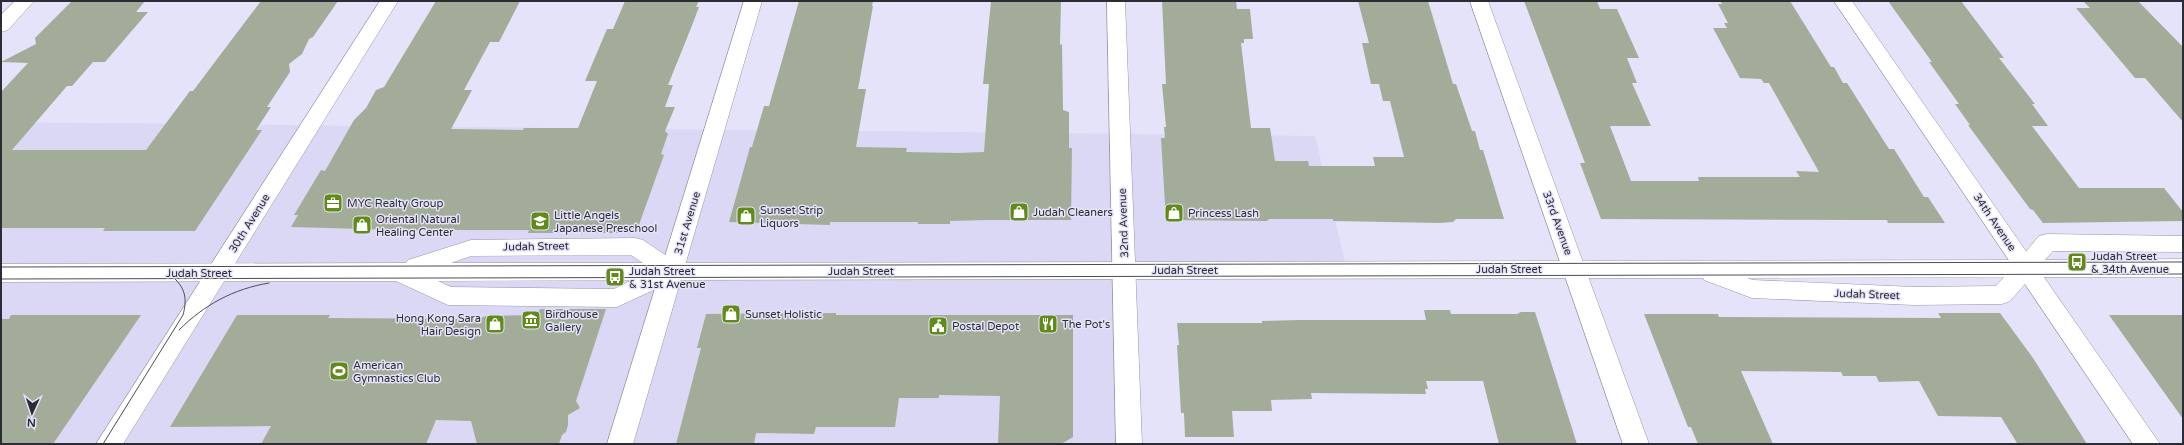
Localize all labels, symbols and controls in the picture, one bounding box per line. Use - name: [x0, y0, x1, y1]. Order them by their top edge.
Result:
- street label: 32nd Avenue: [1116, 188, 1131, 258]
- street label: 33rd Avenue: [1540, 189, 1575, 257]
- street label: 31st Avenue: [672, 190, 703, 256]
- street label: 30th Avenue: [226, 191, 273, 255]
- street label: 34th Avenue: [1970, 191, 2019, 254]
- office icon: MYC Realty Group: [322, 192, 344, 214]
- place label: MYC Realty Group: [347, 197, 443, 210]
- shop icon: Judah Cleaners: [1008, 201, 1030, 223]
- shop icon: Princess Lash: [1163, 202, 1185, 224]
- place label: Sunset Strip Liquors: [760, 204, 823, 230]
- shop icon: Sunset Strip Liquors: [735, 205, 757, 227]
- place label: Judah Cleaners: [1033, 206, 1113, 219]
- place label: Princess Lash: [1188, 207, 1259, 220]
- place label: Little Angels Japanese Preschool: [554, 209, 657, 235]
- school or university icon: Little Angels Japanese Preschool: [529, 210, 551, 232]
- place label: Oriental Natural Healing Center: [376, 213, 459, 239]
- shop icon: Oriental Natural Healing Center: [351, 214, 373, 236]
- street label: Judah Street: [503, 239, 569, 254]
- place label: Judah Street & 34th Avenue: [2091, 250, 2169, 276]
- bus stop icon: Judah Street & 34th Avenue: [2066, 251, 2088, 273]
- street label: Judah Street: [1476, 263, 1542, 276]
- street label: Judah Street: [1152, 264, 1218, 277]
- place label: Judah Street & 31st Avenue: [629, 265, 705, 291]
- street label: Judah Street: [828, 265, 894, 278]
- bus stop icon: Judah Street & 31st Avenue: [604, 266, 626, 288]
- street label: Judah Street: [166, 267, 232, 280]
- street label: Judah Street: [1834, 287, 1900, 302]
- shop icon: Sunset Holistic: [720, 303, 742, 325]
- place label: Birdhouse Gallery: [545, 308, 598, 334]
- place label: Sunset Holistic: [745, 308, 822, 321]
- museum icon: Birdhouse Gallery: [520, 309, 542, 331]
- place label: Hong Kong Sara Hair Design: [396, 312, 481, 338]
- shop icon: Hong Kong Sara Hair Design: [484, 313, 506, 335]
- restaurant icon: The Pot's: [1037, 313, 1059, 335]
- public building icon: Postal Depot: [927, 315, 949, 337]
- place label: The Pot's: [1062, 318, 1110, 331]
- place label: Postal Depot: [952, 320, 1019, 333]
- place label: American Gymnastics Club: [353, 359, 440, 385]
- sports icon: American Gymnastics Club: [328, 360, 350, 382]
- north arrow: [12, 393, 52, 433]
- text: N: [27, 416, 36, 429]

